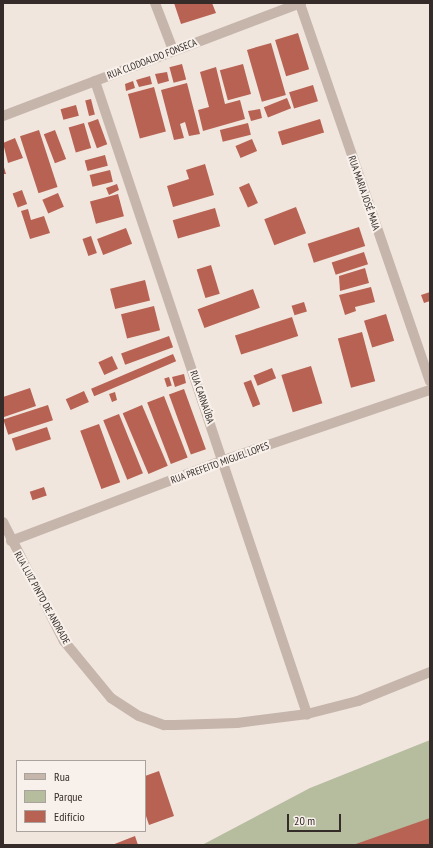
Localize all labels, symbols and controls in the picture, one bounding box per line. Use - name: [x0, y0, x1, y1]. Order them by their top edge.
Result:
- street label: RUA CLODOALDO FONSECA: [105, 36, 199, 82]
- street label: RUA MARIA JOSÉ MAIA: [346, 154, 382, 232]
- street label: RUA CARNAÚBA: [187, 369, 217, 425]
- street label: RUA PREFEITO MIGUEL LOPES: [169, 439, 271, 487]
- street label: RUA LUIZ PINTO DE ANDRADE: [11, 549, 73, 647]
- legend: [16, 760, 146, 832]
- text: Rua: [54, 769, 70, 784]
- text: Parque: [54, 789, 83, 804]
- scale bar: [289, 806, 343, 832]
- text: Edifício: [54, 809, 85, 824]
- text: 20 m: [294, 813, 315, 828]

